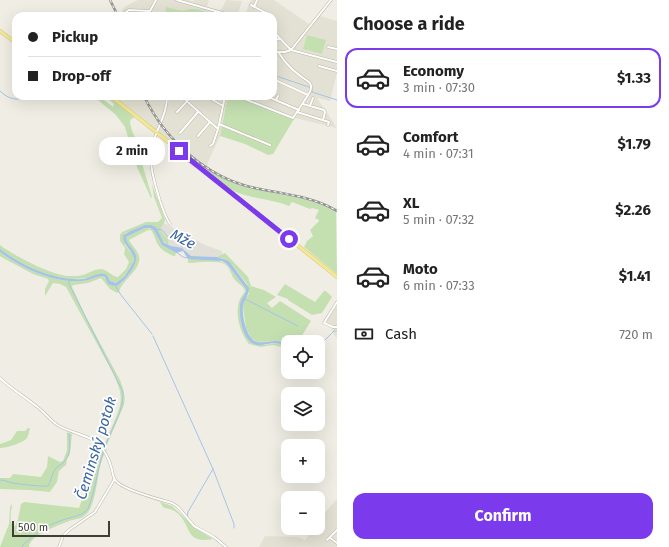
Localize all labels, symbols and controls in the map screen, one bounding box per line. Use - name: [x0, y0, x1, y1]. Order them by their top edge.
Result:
- text: Choose a ride: [353, 13, 465, 35]
- text: Pickup: [52, 28, 98, 46]
- icon: car: [355, 60, 391, 96]
- text: Economy: [403, 62, 464, 80]
- text: Drop-off: [52, 67, 111, 85]
- text: $1.33: [617, 69, 651, 87]
- text: 3 min · 07:30: [403, 80, 475, 95]
- icon: car: [355, 126, 391, 162]
- text: Comfort: [403, 128, 459, 146]
- text: $1.79: [618, 135, 651, 153]
- callout: 2 min: [99, 137, 165, 165]
- route end: [170, 142, 188, 160]
- text: 2 min: [116, 143, 148, 158]
- text: 4 min · 07:31: [403, 146, 474, 161]
- icon: car: [355, 192, 391, 228]
- text: XL: [403, 194, 419, 212]
- text: $2.26: [615, 201, 651, 219]
- text: 5 min · 07:32: [403, 212, 474, 227]
- water label: Mže: [167, 225, 199, 253]
- route start: [280, 230, 298, 248]
- icon: car: [355, 258, 391, 294]
- text: Moto: [403, 260, 438, 278]
- text: $1.41: [619, 267, 651, 285]
- text: 6 min · 07:33: [403, 278, 475, 293]
- icon: cash: [353, 323, 375, 345]
- text: Cash: [385, 325, 417, 343]
- text: 720 m: [619, 327, 653, 342]
- map controls: [281, 335, 325, 535]
- button: locate: [281, 335, 325, 379]
- button: layers: [281, 387, 325, 431]
- water label: Čeminský potok: [72, 394, 120, 502]
- button: +: [281, 439, 325, 483]
- button: −: [281, 491, 325, 535]
- button: Confirm: [353, 493, 653, 539]
- scale bar: [12, 519, 110, 538]
- text: 500 m: [18, 521, 48, 534]

